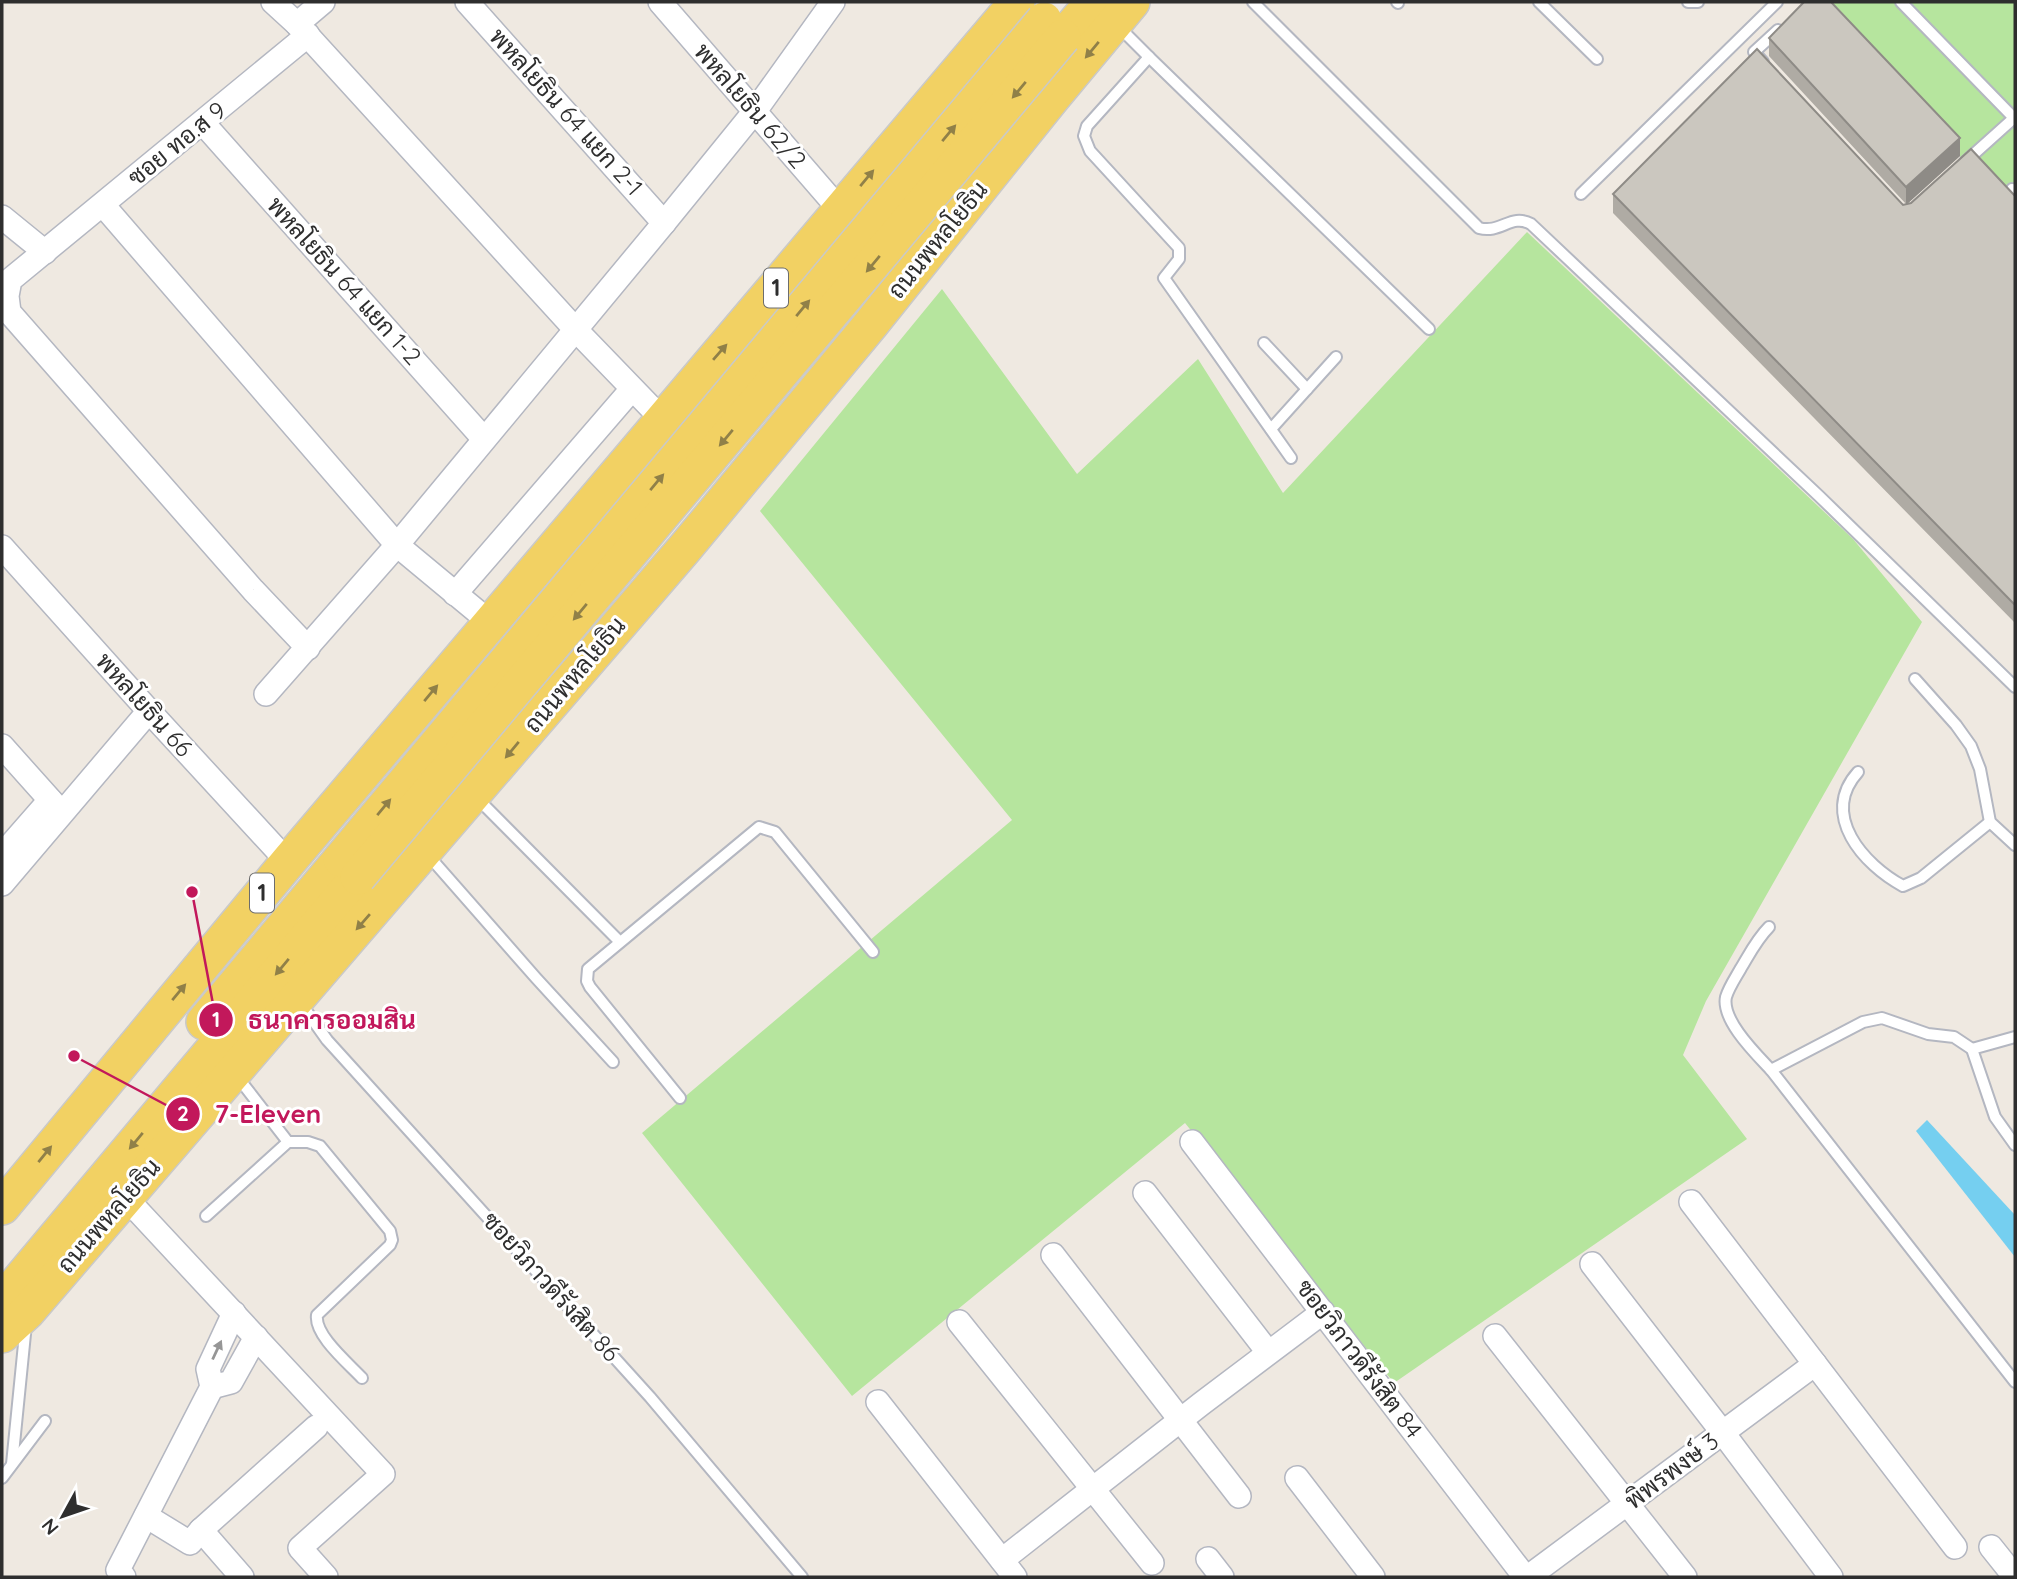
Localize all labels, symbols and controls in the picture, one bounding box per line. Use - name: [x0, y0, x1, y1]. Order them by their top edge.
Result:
- street label: พหลโยธิน 64 แยก 2-1: [484, 21, 650, 201]
- street label: พหลโยธิน 62/2: [688, 37, 813, 174]
- one-way arrow: [1085, 42, 1100, 59]
- one-way arrow: [1012, 81, 1027, 98]
- street label: ซอย ทอ.ส 9: [121, 95, 231, 192]
- one-way arrow: [941, 125, 956, 142]
- one-way arrow: [859, 169, 875, 187]
- street label: ถนนพหลโยธิน: [881, 175, 994, 304]
- street label: พหลโยธิน 64 แยก 1-2: [261, 190, 428, 371]
- one-way arrow: [865, 254, 880, 272]
- road number: 1: [764, 268, 788, 308]
- one-way arrow: [795, 299, 810, 316]
- one-way arrow: [712, 343, 728, 361]
- one-way arrow: [718, 429, 734, 447]
- one-way arrow: [649, 473, 664, 491]
- one-way arrow: [573, 604, 588, 621]
- street label: ถนนพหลโยธิน: [517, 610, 631, 738]
- street label: พหลโยธิน 66: [90, 646, 199, 763]
- one-way arrow: [423, 685, 438, 702]
- one-way arrow: [504, 741, 520, 759]
- one-way arrow: [377, 798, 392, 816]
- road number: 1: [250, 874, 274, 912]
- one-way arrow: [355, 913, 371, 931]
- one-way arrow: [275, 958, 290, 975]
- one-way arrow: [171, 984, 186, 1001]
- callout: ธนาคารออมสิน: [199, 996, 430, 1043]
- text: ธนาคารออมสิน: [248, 1003, 416, 1036]
- text: 1: [212, 1006, 220, 1032]
- callout: 7-Eleven: [166, 1091, 336, 1138]
- text: 7-Eleven: [215, 1097, 321, 1130]
- text: 2: [177, 1100, 189, 1126]
- one-way arrow: [129, 1132, 144, 1149]
- one-way arrow: [37, 1146, 52, 1163]
- street label: ถนนพหลโยธิน: [50, 1152, 166, 1279]
- street label: ซอยวิภาวดีรังสิต 86: [477, 1205, 627, 1367]
- street label: ซอยวิภาวดีรังสิต 84: [1290, 1273, 1429, 1444]
- one-way arrow: [212, 1340, 223, 1360]
- street label: พิพรพงษ์ 3: [1619, 1425, 1724, 1515]
- north arrow: [28, 1481, 98, 1551]
- text: N: [36, 1514, 64, 1540]

